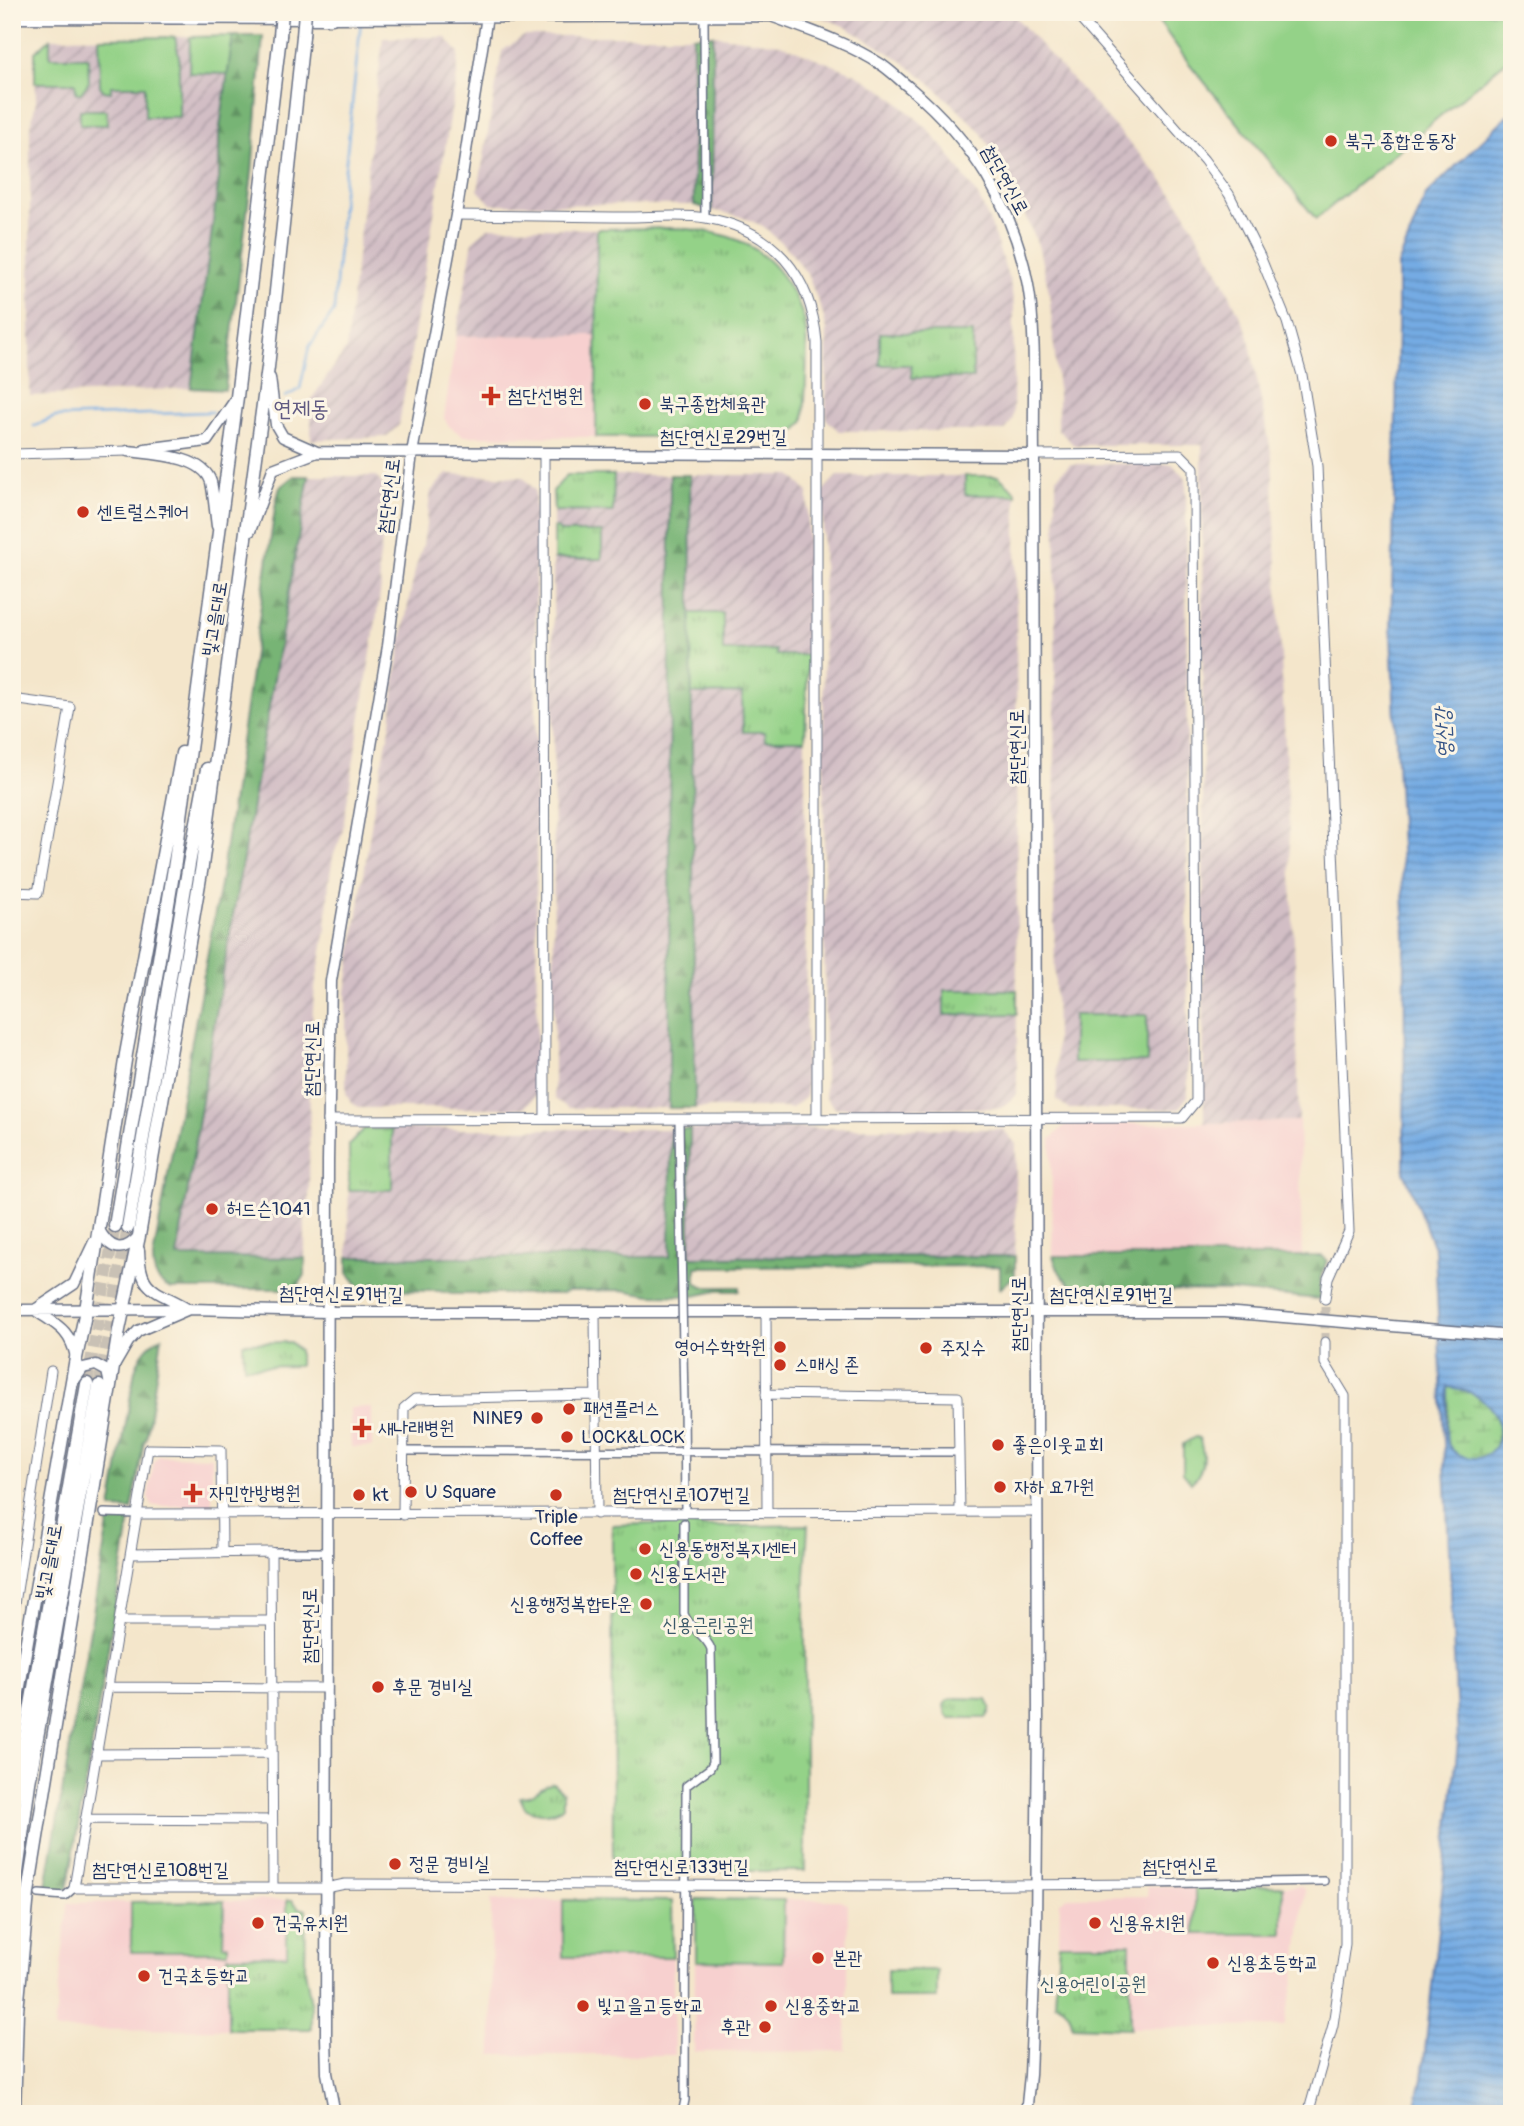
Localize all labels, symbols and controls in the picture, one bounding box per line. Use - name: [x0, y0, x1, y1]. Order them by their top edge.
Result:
- place label: 북구 종합운동장: [1345, 129, 1456, 153]
- marker: 북구 종합운동장: [1323, 133, 1339, 149]
- street label: 첨단연신로: [976, 141, 1034, 219]
- place label: 첨단선병원: [507, 384, 583, 408]
- marker: 첨단선병원: [481, 386, 501, 406]
- place label: 북구종합체육관: [659, 392, 766, 416]
- district label: 연제동: [273, 394, 329, 423]
- marker: 북구종합체육관: [637, 396, 653, 412]
- street label: 첨단연신로29번길: [659, 425, 787, 449]
- street label: 첨단연신로: [372, 457, 406, 535]
- place label: 센트럴스퀘어: [97, 500, 189, 524]
- marker: 센트럴스퀘어: [75, 504, 91, 520]
- street label: 빛고을대로: [197, 579, 233, 659]
- water label: 영산강: [1429, 705, 1459, 759]
- street label: 첨단연신로: [1005, 709, 1029, 785]
- street label: 첨단연신로: [299, 1021, 325, 1097]
- place label: 허드슨1041: [226, 1197, 311, 1221]
- marker: 허드슨1041: [204, 1201, 220, 1217]
- street label: 첨단연신로: [1007, 1276, 1031, 1352]
- street label: 첨단연신로91번길: [279, 1281, 403, 1307]
- street label: 첨단연신로91번길: [1049, 1283, 1173, 1307]
- place label: 영어수학학원: [674, 1335, 766, 1359]
- place label: 주짓수: [940, 1336, 986, 1360]
- marker: 영어수학학원: [772, 1339, 788, 1355]
- marker: 주짓수: [918, 1340, 934, 1356]
- place label: 스매싱 존: [794, 1353, 859, 1377]
- marker: 스매싱 존: [772, 1357, 788, 1373]
- place label: 패션플러스: [583, 1397, 659, 1421]
- marker: 패션플러스: [561, 1401, 577, 1417]
- place label: NINE9: [472, 1406, 523, 1430]
- marker: NINE9: [529, 1410, 545, 1426]
- place label: 새나래병원: [378, 1416, 454, 1440]
- marker: 새나래병원: [352, 1418, 372, 1438]
- place label: LOCK&LOCK: [581, 1425, 685, 1449]
- marker: LOCK&LOCK: [559, 1429, 575, 1445]
- place label: 좋은이웃교회: [1012, 1433, 1104, 1457]
- marker: 좋은이웃교회: [990, 1437, 1006, 1453]
- place label: 자하 요가원: [1014, 1475, 1095, 1499]
- marker: 자하 요가원: [992, 1479, 1008, 1495]
- place label: U Square: [425, 1480, 496, 1504]
- place label: 자민한방병원: [209, 1481, 301, 1505]
- marker: 자민한방병원: [183, 1483, 203, 1503]
- place label: kt: [373, 1483, 389, 1507]
- street label: 첨단연신로107번길: [612, 1483, 750, 1507]
- marker: U Square: [403, 1484, 419, 1500]
- marker: kt: [351, 1487, 367, 1503]
- marker: Triple Coffee: [548, 1487, 564, 1503]
- place label: Triple Coffee: [529, 1505, 583, 1551]
- street label: 빛고을대로: [31, 1522, 67, 1602]
- place label: 신용동행정복지센터: [659, 1537, 797, 1561]
- marker: 신용동행정복지센터: [637, 1541, 653, 1557]
- place label: 신용도서관: [650, 1562, 726, 1586]
- marker: 신용도서관: [628, 1566, 644, 1582]
- street label: 첨단연신로: [298, 1588, 322, 1664]
- place label: 신용행정복합타운: [510, 1592, 632, 1616]
- marker: 신용행정복합타운: [638, 1596, 654, 1612]
- park label: 신용근린공원: [662, 1613, 754, 1637]
- place label: 후문 경비실: [392, 1675, 473, 1699]
- marker: 후문 경비실: [370, 1679, 386, 1695]
- place label: 정문 경비실: [409, 1852, 490, 1876]
- street label: 첨단연신로: [1142, 1853, 1218, 1879]
- street label: 첨단연신로133번길: [613, 1855, 749, 1879]
- marker: 정문 경비실: [387, 1856, 403, 1872]
- street label: 첨단연신로108번길: [91, 1858, 229, 1882]
- place label: 건국유치원: [272, 1911, 348, 1935]
- place label: 신용유치원: [1109, 1911, 1185, 1935]
- marker: 건국유치원: [250, 1915, 266, 1931]
- marker: 신용유치원: [1087, 1915, 1103, 1931]
- place label: 본관: [832, 1946, 863, 1970]
- marker: 본관: [810, 1950, 826, 1966]
- place label: 신용초등학교: [1227, 1951, 1319, 1975]
- marker: 신용초등학교: [1205, 1955, 1221, 1971]
- place label: 건국초등학교: [158, 1964, 250, 1988]
- marker: 건국초등학교: [136, 1968, 152, 1984]
- park label: 신용어린이공원: [1039, 1972, 1147, 1996]
- place label: 빛고을고등학교: [597, 1994, 704, 2018]
- place label: 신용중학교: [785, 1994, 861, 2018]
- marker: 빛고을고등학교: [575, 1998, 591, 2014]
- marker: 신용중학교: [763, 1998, 779, 2014]
- place label: 후관: [720, 2015, 751, 2039]
- marker: 후관: [757, 2019, 773, 2035]

